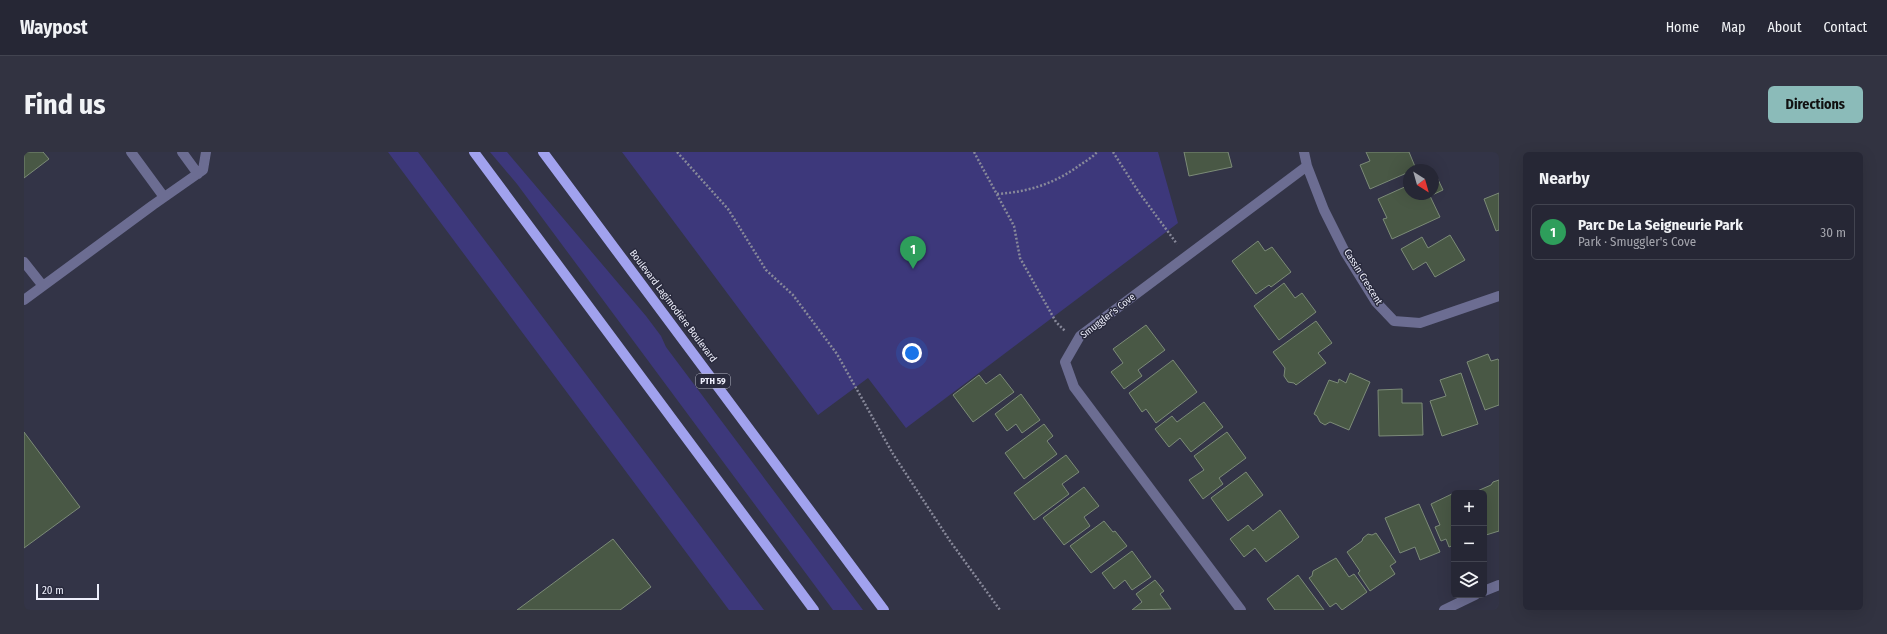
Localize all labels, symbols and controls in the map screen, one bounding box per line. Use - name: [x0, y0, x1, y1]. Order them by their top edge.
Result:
- text: Waypost: [20, 16, 88, 39]
- text: Home: [1666, 19, 1699, 36]
- text: Map: [1721, 19, 1745, 36]
- text: About: [1767, 19, 1802, 36]
- text: Contact: [1824, 19, 1867, 36]
- button: Directions: [1768, 86, 1863, 123]
- text: Find us: [24, 88, 106, 121]
- north arrow: [1403, 164, 1439, 200]
- text: Nearby: [1539, 168, 1590, 189]
- text: Parc De La Seigneurie Park: [1578, 216, 1743, 234]
- text: 1: [1550, 225, 1556, 240]
- text: 30 m: [1820, 225, 1846, 240]
- text: Park · Smuggler's Cove: [1578, 234, 1696, 249]
- pin: 1: [900, 236, 926, 269]
- street label: Boulevard Lagimodière Boulevard: [627, 247, 719, 365]
- street label: Cassin Crescent: [1341, 247, 1385, 308]
- street label: Smuggler's Cove: [1078, 291, 1138, 341]
- your location: [902, 343, 922, 363]
- road number: PTH 59: [696, 374, 730, 388]
- map controls: [1451, 490, 1487, 598]
- button: +: [1451, 490, 1487, 526]
- button: −: [1451, 526, 1487, 562]
- button: layers: [1451, 562, 1487, 598]
- scale bar: [36, 582, 99, 601]
- text: 20 m: [42, 584, 64, 597]

